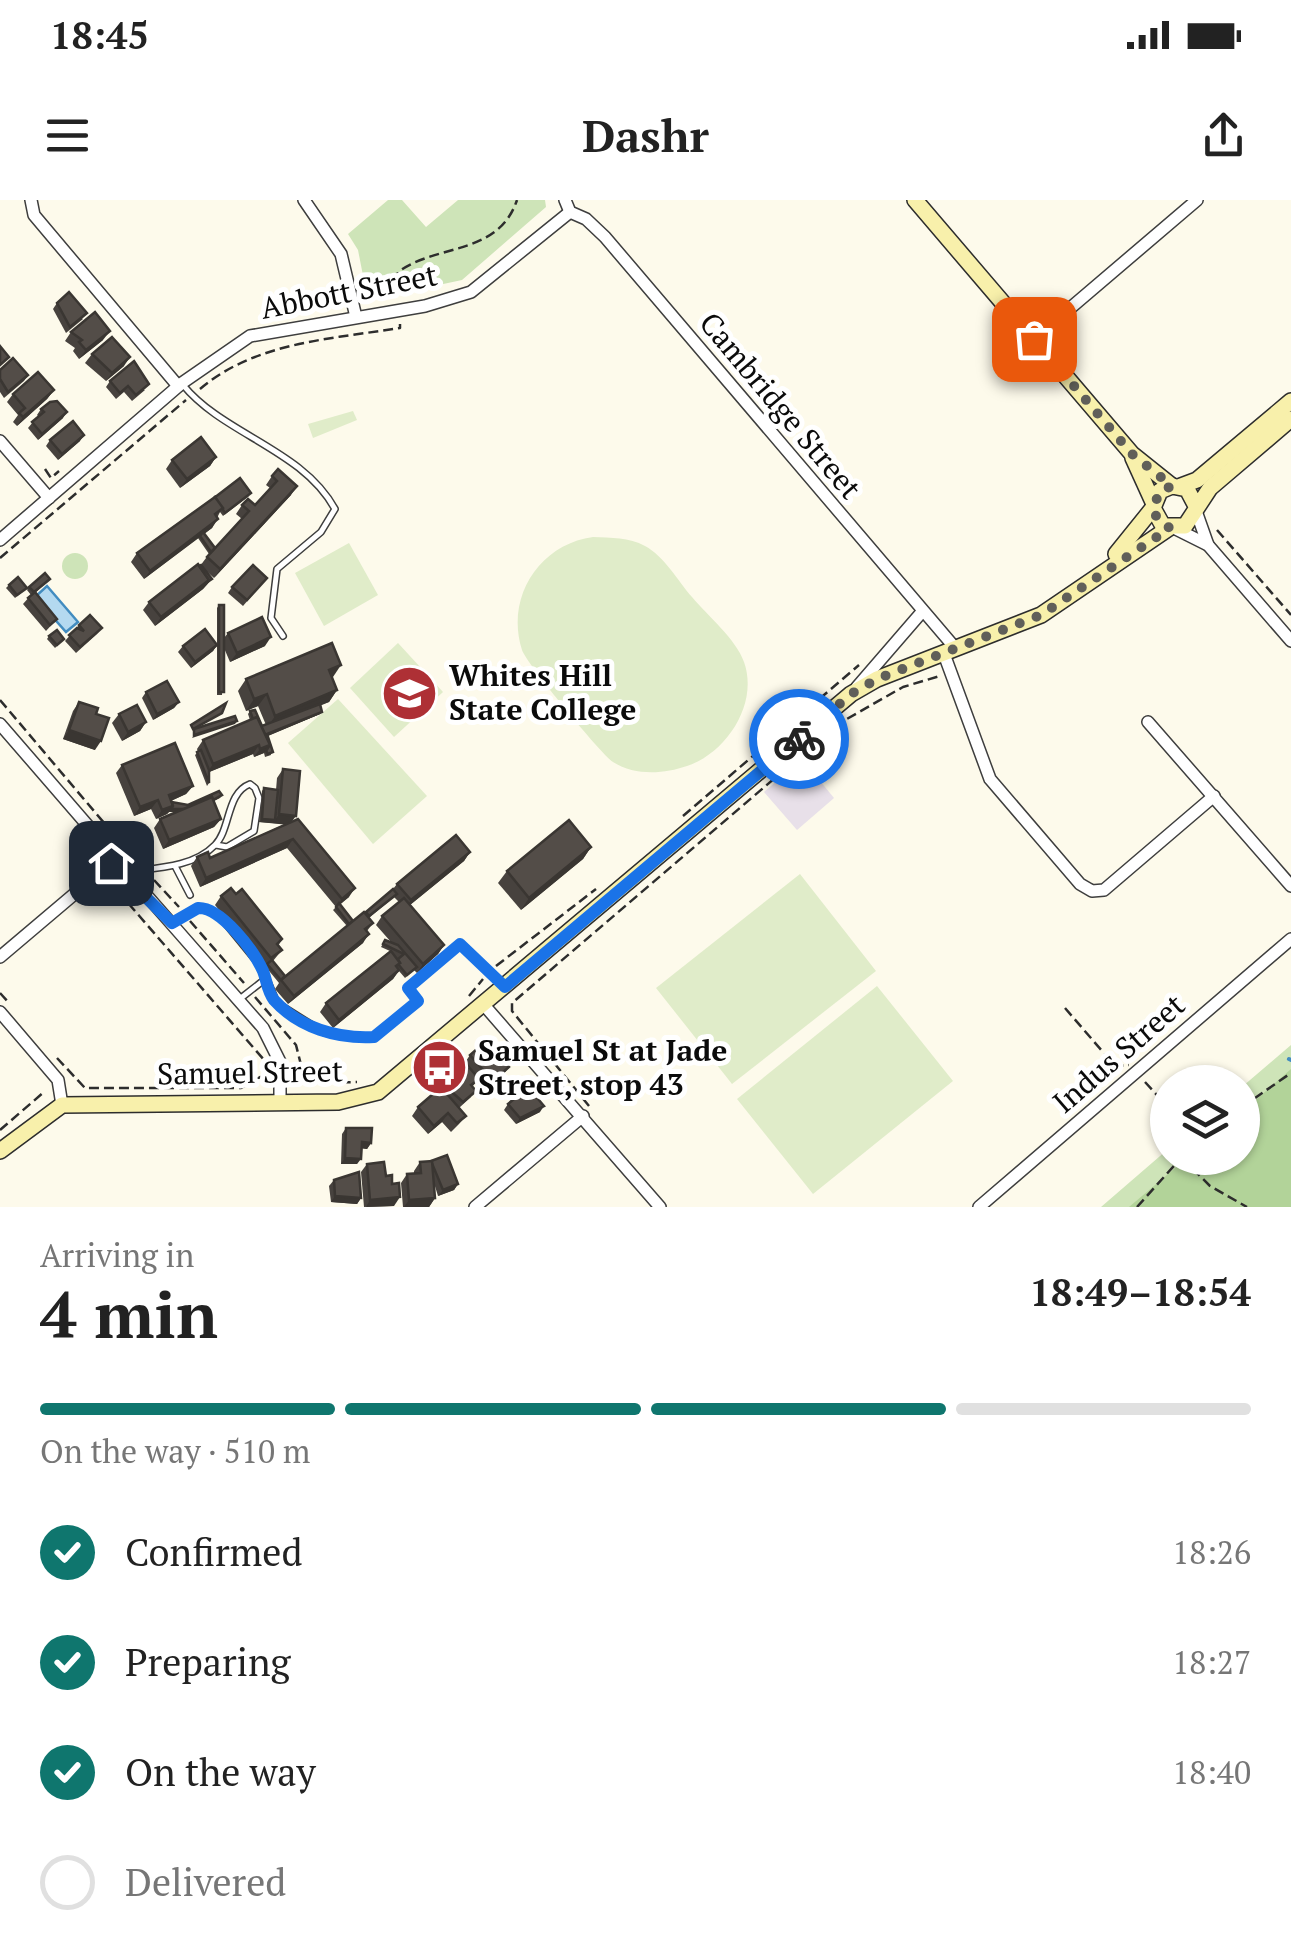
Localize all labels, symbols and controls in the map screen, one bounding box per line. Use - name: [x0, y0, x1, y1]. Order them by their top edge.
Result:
- text: 18:45: [50, 10, 149, 60]
- text: Dashr: [582, 105, 709, 165]
- icon: menu: [40, 108, 95, 163]
- icon: share: [1196, 108, 1251, 163]
- street label: Abbott Street: [257, 254, 440, 328]
- pin: [992, 297, 1077, 382]
- street label: Cambridge Street: [691, 304, 871, 507]
- icon: bag: [1007, 312, 1062, 367]
- place label: Whites Hill State College: [449, 655, 636, 729]
- school or university icon: Whites Hill State College: [380, 663, 440, 723]
- courier: [749, 689, 849, 789]
- icon: bike: [772, 712, 827, 767]
- pin: [69, 821, 154, 906]
- icon: home: [84, 836, 139, 891]
- street label: Indus Street: [1044, 985, 1193, 1122]
- place label: Samuel St at Jade Street, stop 43: [478, 1030, 727, 1104]
- bus stop icon: Samuel St at Jade Street, stop 43: [409, 1038, 469, 1098]
- street label: Samuel Street: [157, 1050, 343, 1094]
- map controls: [1150, 1065, 1260, 1175]
- button: layers: [1150, 1065, 1260, 1175]
- text: Arriving in: [40, 1234, 194, 1276]
- text: 18:49–18:54: [1029, 1267, 1251, 1317]
- text: 4 min: [40, 1270, 218, 1357]
- text: On the way · 510 m: [40, 1430, 310, 1472]
- icon: check: [40, 1525, 95, 1580]
- text: Confirmed: [125, 1527, 303, 1577]
- text: 18:26: [1172, 1531, 1251, 1573]
- icon: check: [40, 1635, 95, 1690]
- text: Preparing: [125, 1637, 291, 1687]
- text: 18:27: [1172, 1641, 1251, 1683]
- icon: check: [40, 1745, 95, 1800]
- text: On the way: [125, 1747, 316, 1797]
- text: 18:40: [1172, 1751, 1251, 1793]
- text: Delivered: [125, 1857, 286, 1907]

